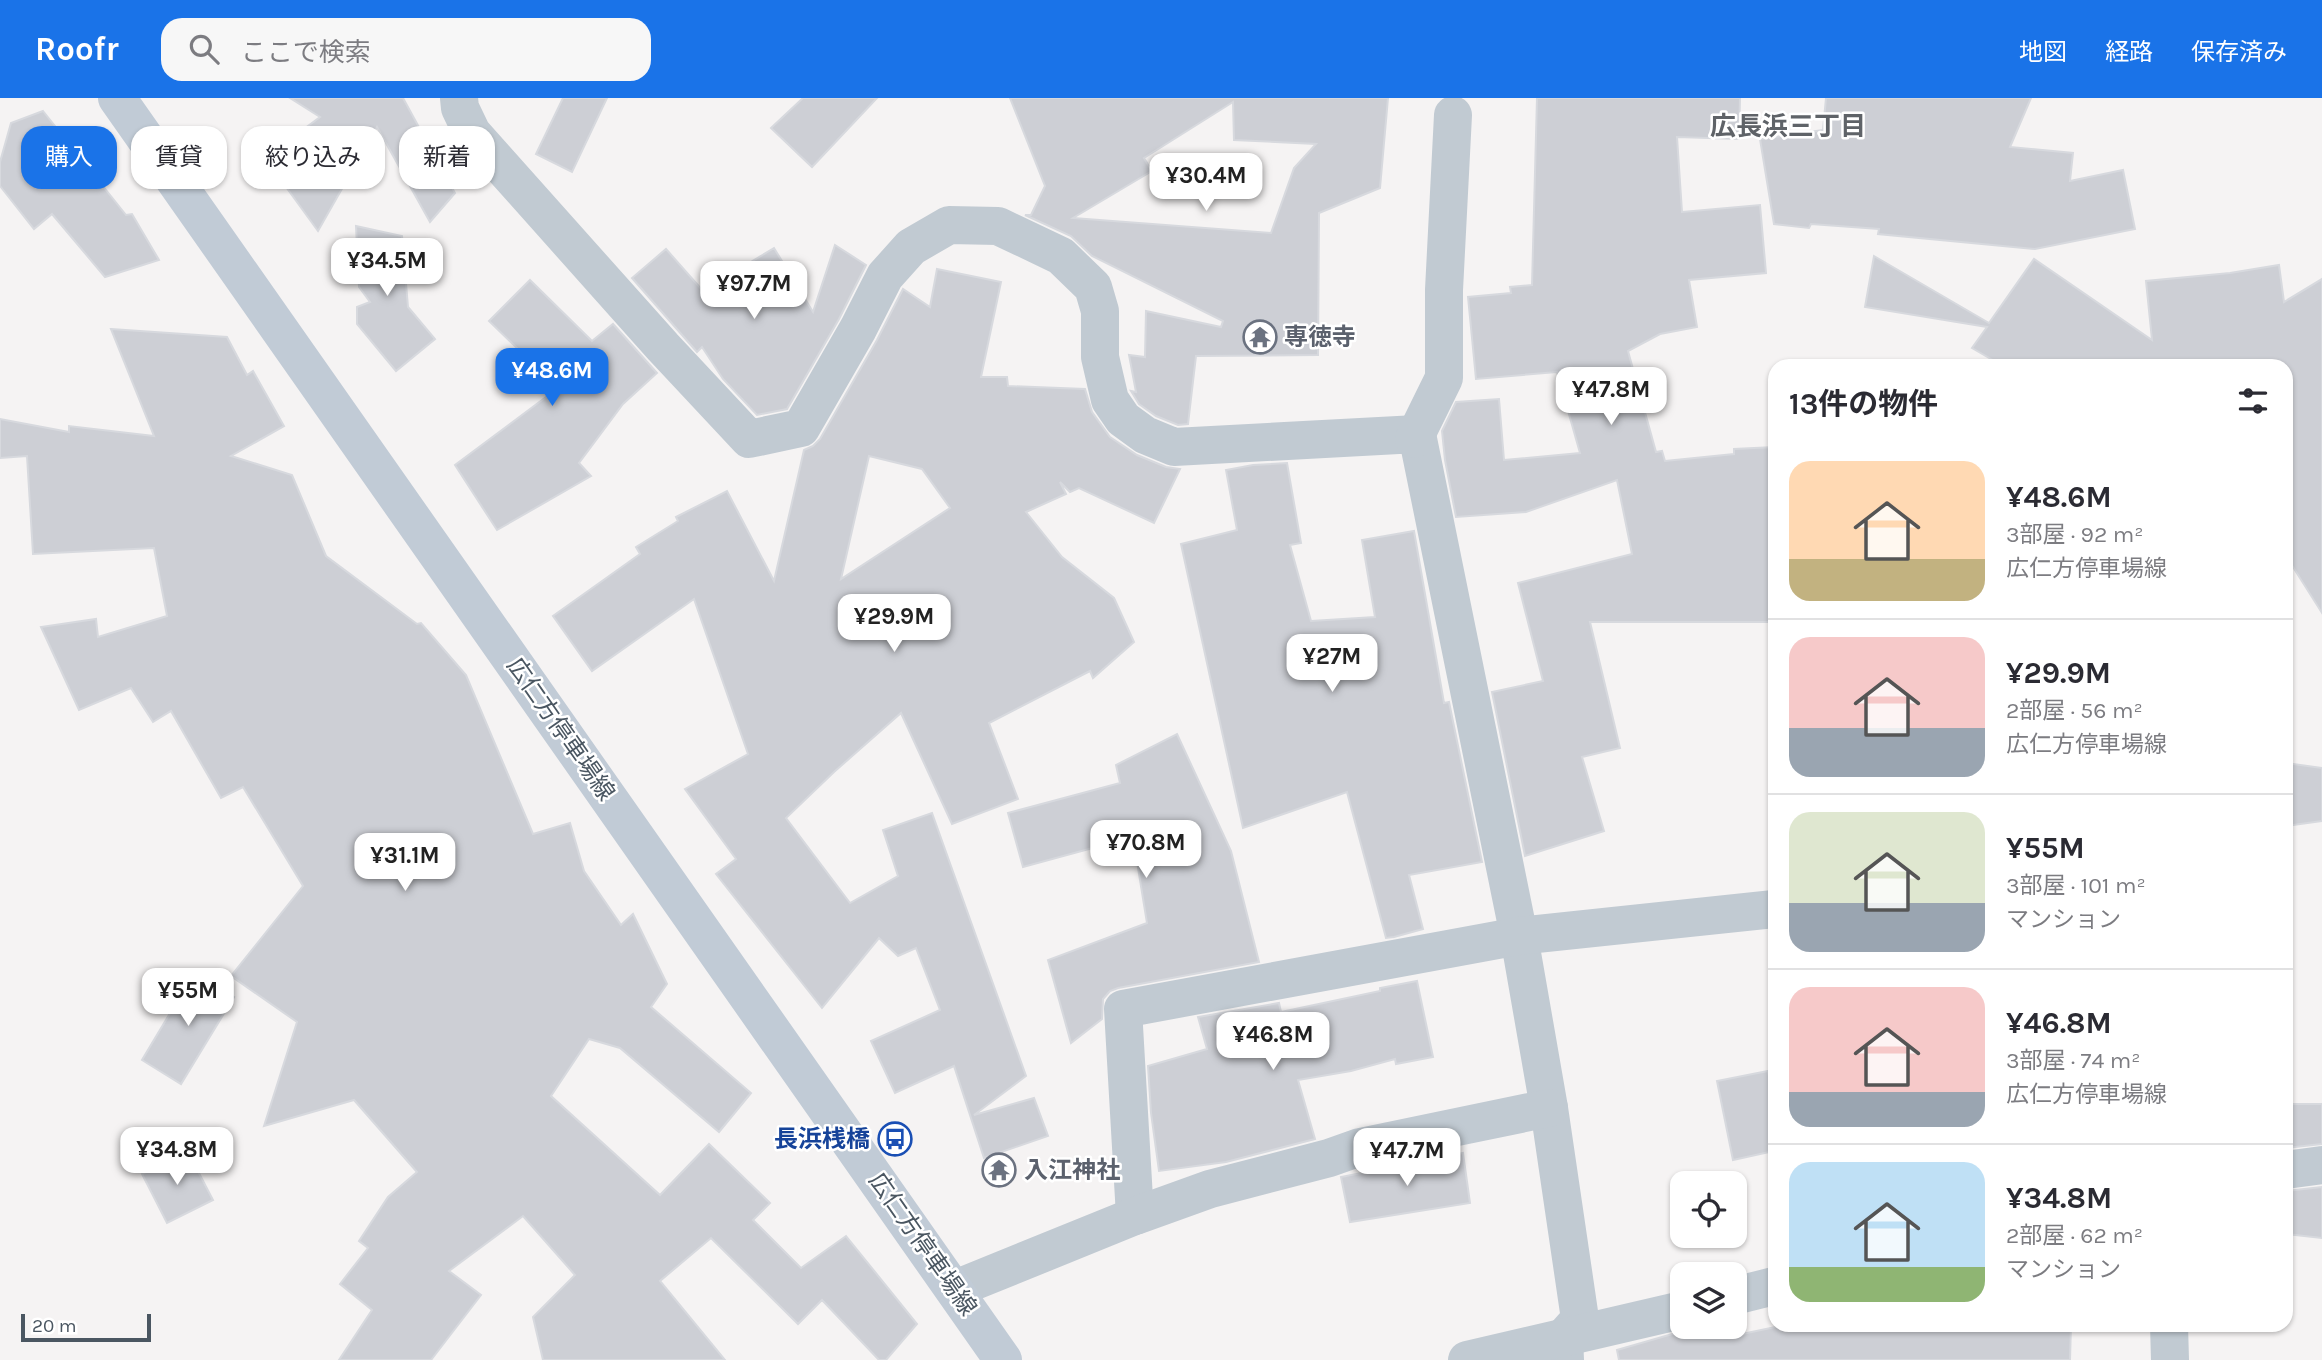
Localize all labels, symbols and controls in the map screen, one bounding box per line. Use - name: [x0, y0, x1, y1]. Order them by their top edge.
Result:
- search box: [161, 18, 651, 81]
- text: Roofr: [35, 30, 119, 68]
- icon: search: [185, 30, 223, 68]
- text: ここで検索: [241, 37, 371, 68]
- text: 地図: [2019, 38, 2067, 66]
- text: 経路: [2105, 38, 2153, 66]
- text: 保存済み: [2191, 38, 2287, 66]
- district label: 広長浜三丁目: [1710, 111, 1866, 142]
- chip: 購入: [21, 126, 117, 189]
- chip: 賃貸: [131, 126, 227, 189]
- chip: 絞り込み: [241, 126, 385, 189]
- chip: 新着: [399, 126, 495, 189]
- pin: ¥30.4M: [1149, 153, 1263, 213]
- text: ¥30.4M: [1165, 162, 1247, 189]
- pin: ¥34.5M: [330, 238, 444, 298]
- text: ¥34.5M: [347, 247, 427, 274]
- pin: ¥97.7M: [697, 262, 811, 321]
- text: ¥97.7M: [716, 270, 792, 297]
- temple icon: 専徳寺: [1241, 318, 1279, 356]
- place label: 専徳寺: [1284, 323, 1356, 351]
- pin: ¥48.6M: [495, 348, 609, 408]
- text: ¥48.6M: [511, 357, 593, 384]
- pin: ¥47.8M: [1554, 368, 1668, 427]
- text: ¥47.8M: [1572, 376, 1650, 403]
- icon: filters: [2234, 382, 2272, 420]
- text: 13件の物件: [1789, 386, 1938, 422]
- text: ¥48.6M: [2006, 479, 2112, 515]
- icon: home: [1845, 489, 1929, 573]
- text: 3部屋 · 92 m²: [2006, 521, 2143, 548]
- text: 広仁方停車場線: [2006, 555, 2167, 582]
- pin: ¥29.9M: [837, 594, 951, 654]
- text: ¥29.9M: [854, 603, 934, 630]
- pin: ¥27M: [1291, 634, 1373, 694]
- text: ¥27M: [1303, 643, 1361, 670]
- street label: 広仁方停車場線: [501, 652, 621, 806]
- text: ¥29.9M: [2006, 655, 2111, 691]
- icon: home: [1845, 665, 1929, 749]
- text: 2部屋 · 56 m²: [2006, 697, 2143, 724]
- text: 広仁方停車場線: [2006, 731, 2167, 758]
- pin: ¥70.8M: [1089, 820, 1203, 880]
- text: ¥70.8M: [1106, 829, 1186, 856]
- text: ¥55M: [2006, 830, 2085, 866]
- pin: ¥31.1M: [348, 834, 462, 893]
- icon: home: [1845, 840, 1929, 924]
- text: ¥31.1M: [370, 842, 440, 869]
- text: 3部屋 · 101 m²: [2006, 872, 2146, 899]
- text: マンション: [2006, 906, 2121, 933]
- pin: ¥55M: [147, 968, 229, 1028]
- text: ¥55M: [158, 977, 218, 1004]
- text: ¥46.8M: [2006, 1005, 2112, 1041]
- pin: ¥46.8M: [1216, 1012, 1330, 1072]
- icon: home: [1845, 1015, 1929, 1099]
- text: ¥46.8M: [1232, 1021, 1314, 1048]
- text: 3部屋 · 74 m²: [2006, 1047, 2140, 1074]
- text: 広仁方停車場線: [2006, 1081, 2167, 1108]
- bus stop icon: 長浜桟橋: [876, 1120, 914, 1158]
- place label: 長浜桟橋: [774, 1125, 870, 1153]
- pin: ¥34.8M: [120, 1128, 234, 1187]
- pin: ¥47.7M: [1350, 1128, 1464, 1188]
- text: ¥34.8M: [136, 1136, 218, 1163]
- text: ¥47.7M: [1369, 1137, 1445, 1164]
- temple icon: 入江神社: [980, 1151, 1018, 1189]
- place label: 入江神社: [1024, 1156, 1120, 1184]
- street label: 広仁方停車場線: [863, 1167, 983, 1321]
- map controls: [1670, 1171, 1747, 1339]
- button: locate: [1670, 1171, 1747, 1248]
- text: ¥34.8M: [2006, 1180, 2112, 1216]
- icon: home: [1845, 1190, 1929, 1274]
- text: 2部屋 · 62 m²: [2006, 1222, 2143, 1249]
- text: マンション: [2006, 1256, 2121, 1283]
- button: layers: [1670, 1262, 1747, 1339]
- scale bar: [21, 1311, 150, 1343]
- text: 20 m: [32, 1315, 77, 1337]

